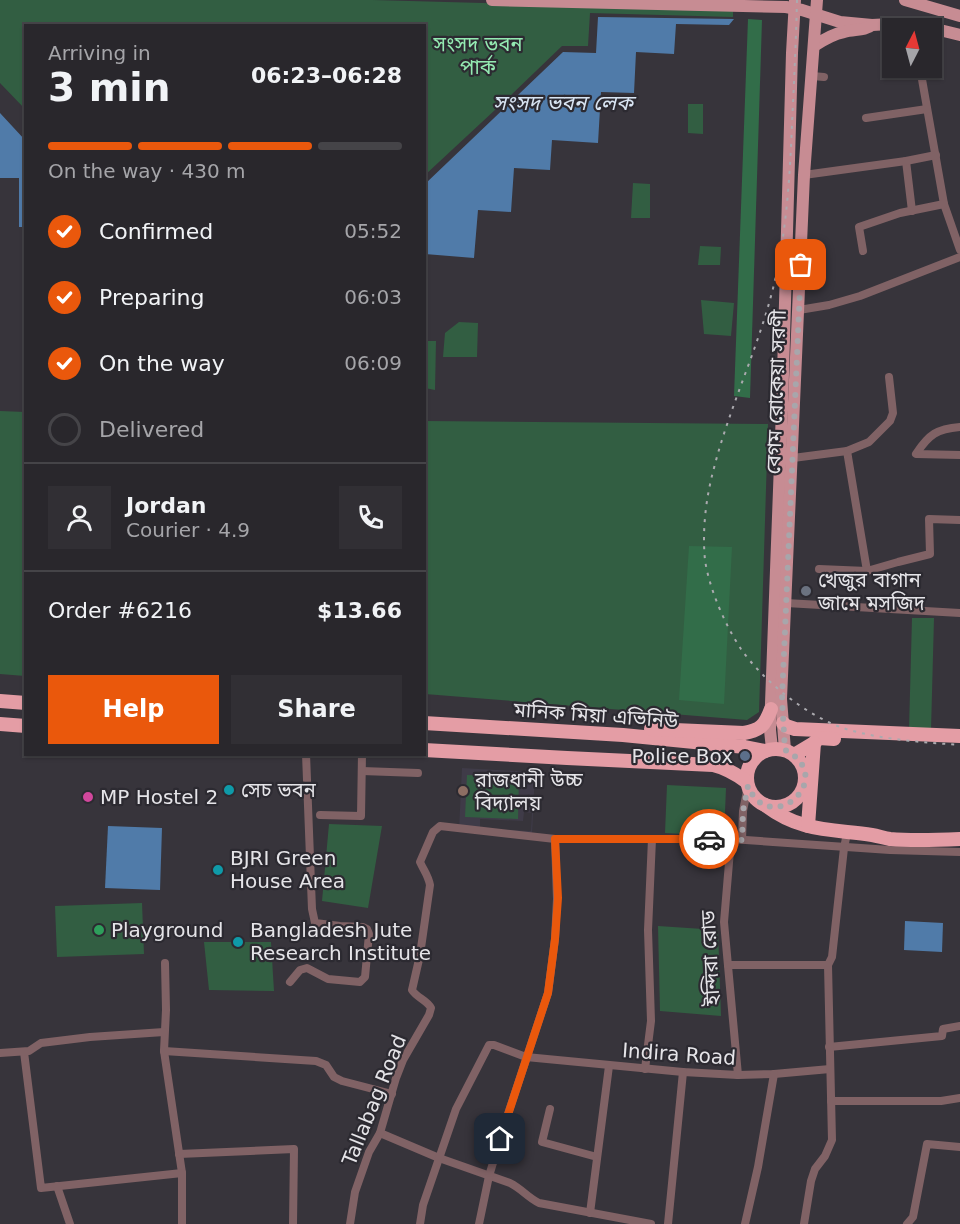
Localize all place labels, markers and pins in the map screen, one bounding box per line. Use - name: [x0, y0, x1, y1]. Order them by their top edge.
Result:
- pin: [775, 239, 826, 290]
- place label: খেজুর বাগান জামে মসজিদ: [817, 568, 926, 615]
- marker: খেজুর বাগান জামে মসজিদ: [799, 584, 813, 598]
- place label: Police Box: [631, 744, 733, 768]
- marker: Police Box: [738, 749, 752, 763]
- place label: রাজধানী উচ্চ বিদ্যালয়: [474, 768, 583, 815]
- place label: সেচ ভবন: [241, 778, 317, 802]
- marker: সেচ ভবন: [222, 783, 236, 797]
- marker: রাজধানী উচ্চ বিদ্যালয়: [456, 784, 470, 798]
- place label: MP Hostel 2: [100, 785, 218, 809]
- marker: MP Hostel 2: [81, 790, 95, 804]
- place label: BJRI Green House Area: [230, 846, 345, 893]
- marker: BJRI Green House Area: [211, 863, 225, 877]
- place label: Playground: [111, 918, 223, 942]
- place label: Bangladesh Jute Research Institute: [250, 918, 431, 965]
- marker: Playground: [92, 923, 106, 937]
- marker: Bangladesh Jute Research Institute: [231, 935, 245, 949]
- pin: [474, 1113, 525, 1164]

